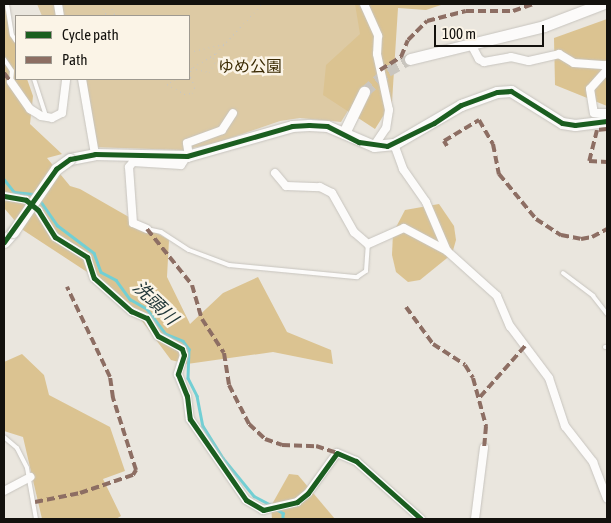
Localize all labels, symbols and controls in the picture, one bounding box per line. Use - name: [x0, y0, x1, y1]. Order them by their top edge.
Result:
- legend: [15, 15, 190, 80]
- scale bar: [436, 15, 546, 47]
- text: 100 m: [442, 25, 476, 42]
- text: Cycle path: [62, 26, 119, 43]
- text: Path: [62, 51, 88, 68]
- park label: ゆめ公園: [218, 56, 282, 76]
- water label: 洗頭川: [128, 276, 182, 330]

